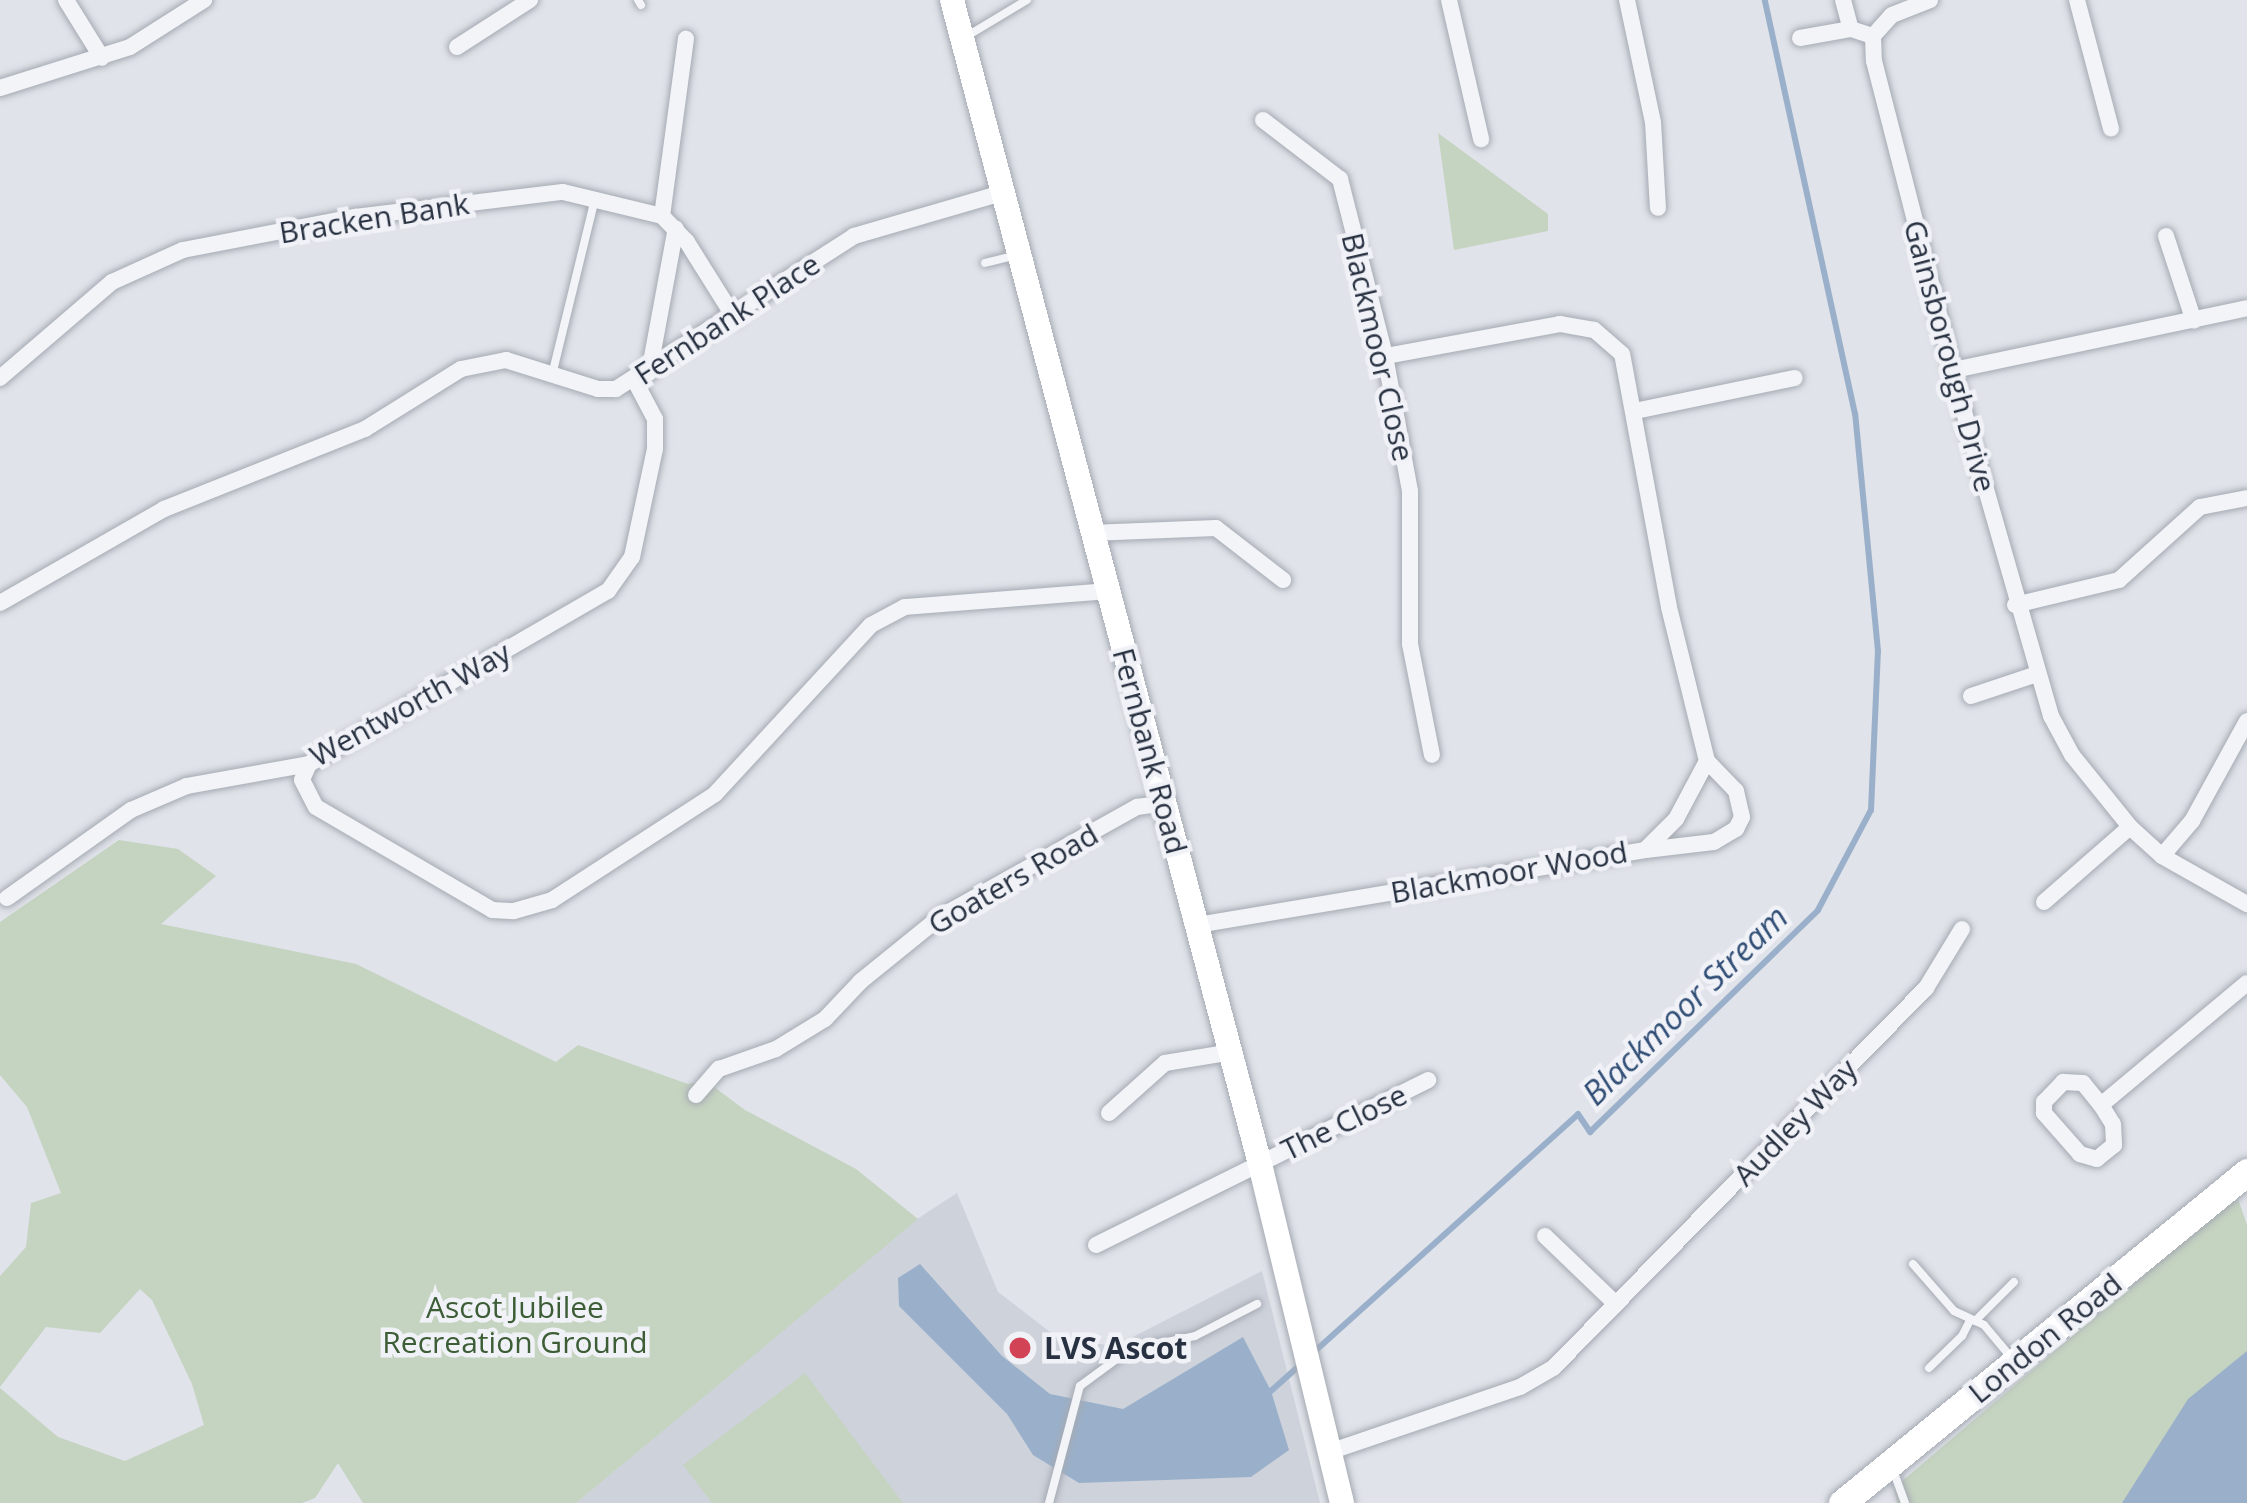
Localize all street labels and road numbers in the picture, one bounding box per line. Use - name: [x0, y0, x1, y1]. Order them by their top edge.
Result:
- street label: Bracken Bank: [277, 185, 471, 251]
- street label: Gainsborough Drive: [1896, 216, 2004, 496]
- street label: Blackmoor Close: [1334, 229, 1422, 465]
- street label: Fernbank Place: [628, 246, 826, 392]
- street label: Wentworth Way: [304, 634, 516, 774]
- street label: Fernbank Road: [1105, 644, 1195, 858]
- street label: Goaters Road: [922, 816, 1104, 942]
- street label: Blackmoor Wood: [1388, 833, 1630, 911]
- street label: Audley Way: [1726, 1051, 1864, 1193]
- street label: The Close: [1275, 1076, 1413, 1168]
- street label: London Road: [1961, 1265, 2129, 1411]

